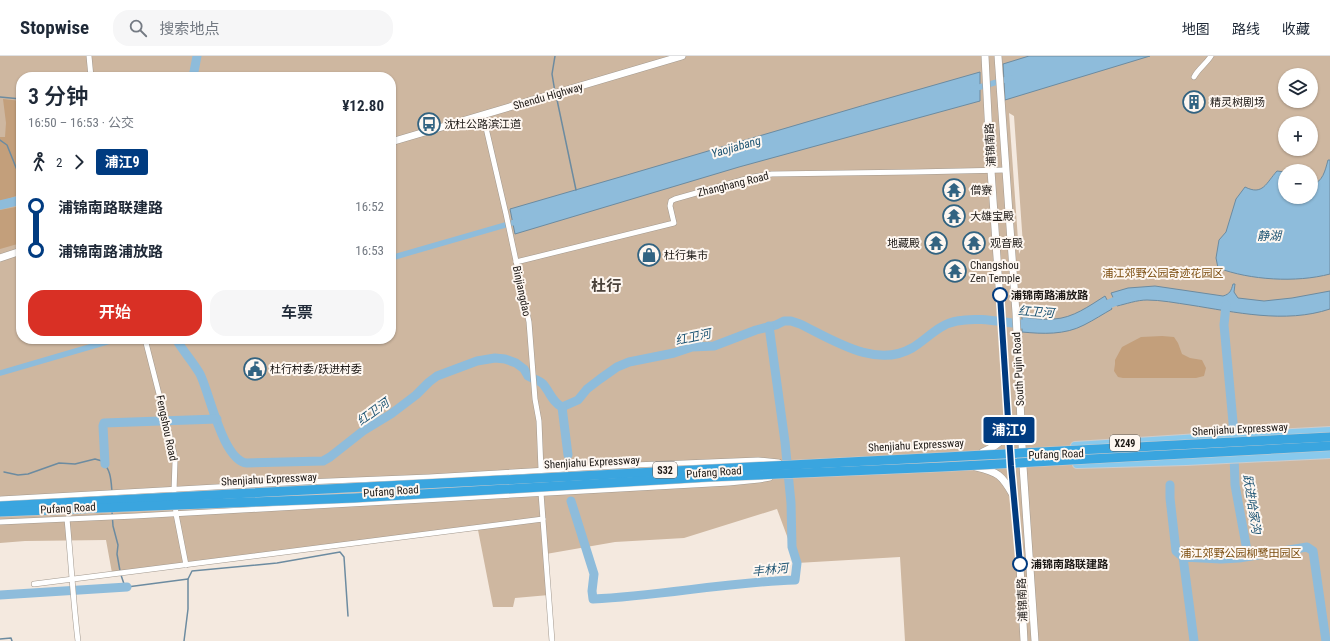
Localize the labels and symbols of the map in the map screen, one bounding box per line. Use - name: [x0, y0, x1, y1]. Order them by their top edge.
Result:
- street label: Shendu Highway: [512, 80, 585, 113]
- building icon: 精灵树剧场: [1181, 89, 1207, 115]
- place label: 精灵树剧场: [1210, 96, 1265, 109]
- bus stop icon: 沈杜公路滨江道: [416, 111, 442, 137]
- place label: 沈杜公路滨江道: [444, 118, 521, 131]
- street label: 浦锦南路: [983, 123, 998, 167]
- water label: Yaojiabang: [710, 133, 763, 161]
- street label: Zhanghang Road: [696, 169, 770, 200]
- temple icon: 僧寮: [941, 177, 967, 203]
- place label: 僧寮: [970, 184, 992, 197]
- temple icon: 大雄宝殿: [941, 203, 967, 229]
- place label: 大雄宝殿: [970, 210, 1014, 223]
- water label: 静湖: [1257, 229, 1283, 243]
- temple icon: 地藏殿: [923, 230, 949, 256]
- temple icon: 观音殿: [961, 230, 987, 256]
- place label: 地藏殿: [887, 237, 920, 250]
- place label: 观音殿: [990, 237, 1023, 250]
- shop icon: 杜行集市: [636, 242, 662, 268]
- place label: 杜行集市: [664, 249, 708, 262]
- temple icon: Changshou Zen Temple: [942, 258, 968, 284]
- place label: Changshou Zen Temple: [970, 259, 1020, 285]
- street label: Binjiangdao: [510, 265, 533, 318]
- park label: 浦江郊野公园奇迹花园区: [1103, 267, 1224, 280]
- district label: 杜行: [591, 277, 621, 295]
- marker: 浦锦南路浦放路: [992, 287, 1008, 303]
- place label: 浦锦南路浦放路: [1011, 289, 1089, 302]
- water label: 红卫河: [1018, 304, 1056, 320]
- water label: 红卫河: [674, 326, 714, 348]
- street label: South Pujin Road: [1010, 332, 1027, 406]
- public building icon: 杜行村委/跃进村委: [242, 356, 268, 382]
- place label: 杜行村委/跃进村委: [270, 363, 362, 376]
- street label: Fengshou Road: [153, 394, 180, 462]
- water label: 红卫河: [354, 395, 393, 428]
- line badge: 浦江9: [986, 417, 1032, 443]
- street label: Shenjiahu Expressway: [1192, 420, 1289, 439]
- road number: X249: [1110, 435, 1140, 451]
- street label: Shenjiahu Expressway: [868, 436, 965, 455]
- street label: Pufang Road: [1028, 447, 1084, 462]
- street label: Shenjiahu Expressway: [544, 453, 641, 472]
- road number: S32: [653, 462, 677, 478]
- street label: Pufang Road: [686, 464, 742, 481]
- street label: Shenjiahu Expressway: [221, 470, 318, 489]
- water label: 跃进哈家沟: [1240, 473, 1264, 537]
- street label: Pufang Road: [363, 483, 419, 500]
- street label: Pufang Road: [40, 501, 96, 516]
- park label: 浦江郊野公园柳鹭田园区: [1181, 547, 1302, 560]
- marker: 浦锦南路联建路: [1012, 556, 1028, 572]
- place label: 浦锦南路联建路: [1031, 558, 1109, 571]
- water label: 丰林河: [751, 561, 791, 579]
- street label: 浦锦南路: [1015, 578, 1030, 622]

